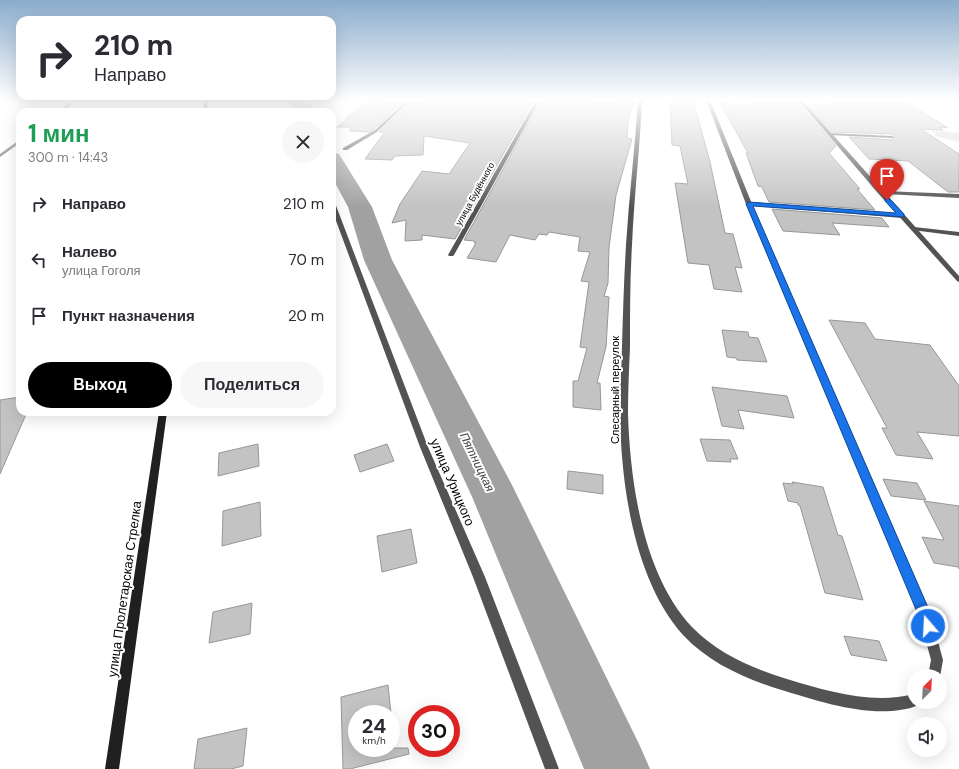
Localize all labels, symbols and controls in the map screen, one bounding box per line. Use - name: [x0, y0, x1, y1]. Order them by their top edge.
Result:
- text: 210 m: [94, 27, 173, 64]
- icon: right: [28, 32, 80, 84]
- text: Направо: [94, 63, 166, 87]
- text: 1 мин: [28, 118, 89, 149]
- button: close: [282, 121, 324, 163]
- text: 300 m · 14:43: [28, 149, 108, 166]
- pin: [870, 159, 904, 200]
- street label: улица Будённого: [453, 160, 497, 228]
- icon: arrive: [876, 165, 898, 187]
- icon: right: [28, 193, 50, 215]
- text: Направо: [62, 194, 126, 214]
- text: 210 m: [283, 194, 324, 214]
- text: Налево: [62, 242, 117, 262]
- icon: left: [28, 249, 50, 271]
- text: 70 m: [289, 250, 324, 270]
- text: улица Гоголя: [62, 262, 141, 279]
- icon: arrive: [28, 305, 50, 327]
- text: Пункт назначения: [62, 306, 195, 326]
- text: 20 m: [288, 306, 324, 326]
- street label: Слесарный переулок: [608, 336, 622, 444]
- button: Выход: [28, 362, 172, 408]
- button: Поделиться: [180, 362, 324, 408]
- water label: Пятницкая: [456, 430, 498, 495]
- street label: улица Урицкого: [426, 436, 479, 529]
- street label: улица Пролетарская Стрелка: [104, 499, 145, 678]
- position arrow: [907, 605, 949, 647]
- north arrow: [907, 669, 947, 709]
- map controls: [907, 669, 947, 757]
- speed limit sign: 30: [408, 705, 460, 757]
- text: 24: [362, 713, 386, 739]
- button: sound: [907, 717, 947, 757]
- text: km/h: [362, 734, 386, 747]

